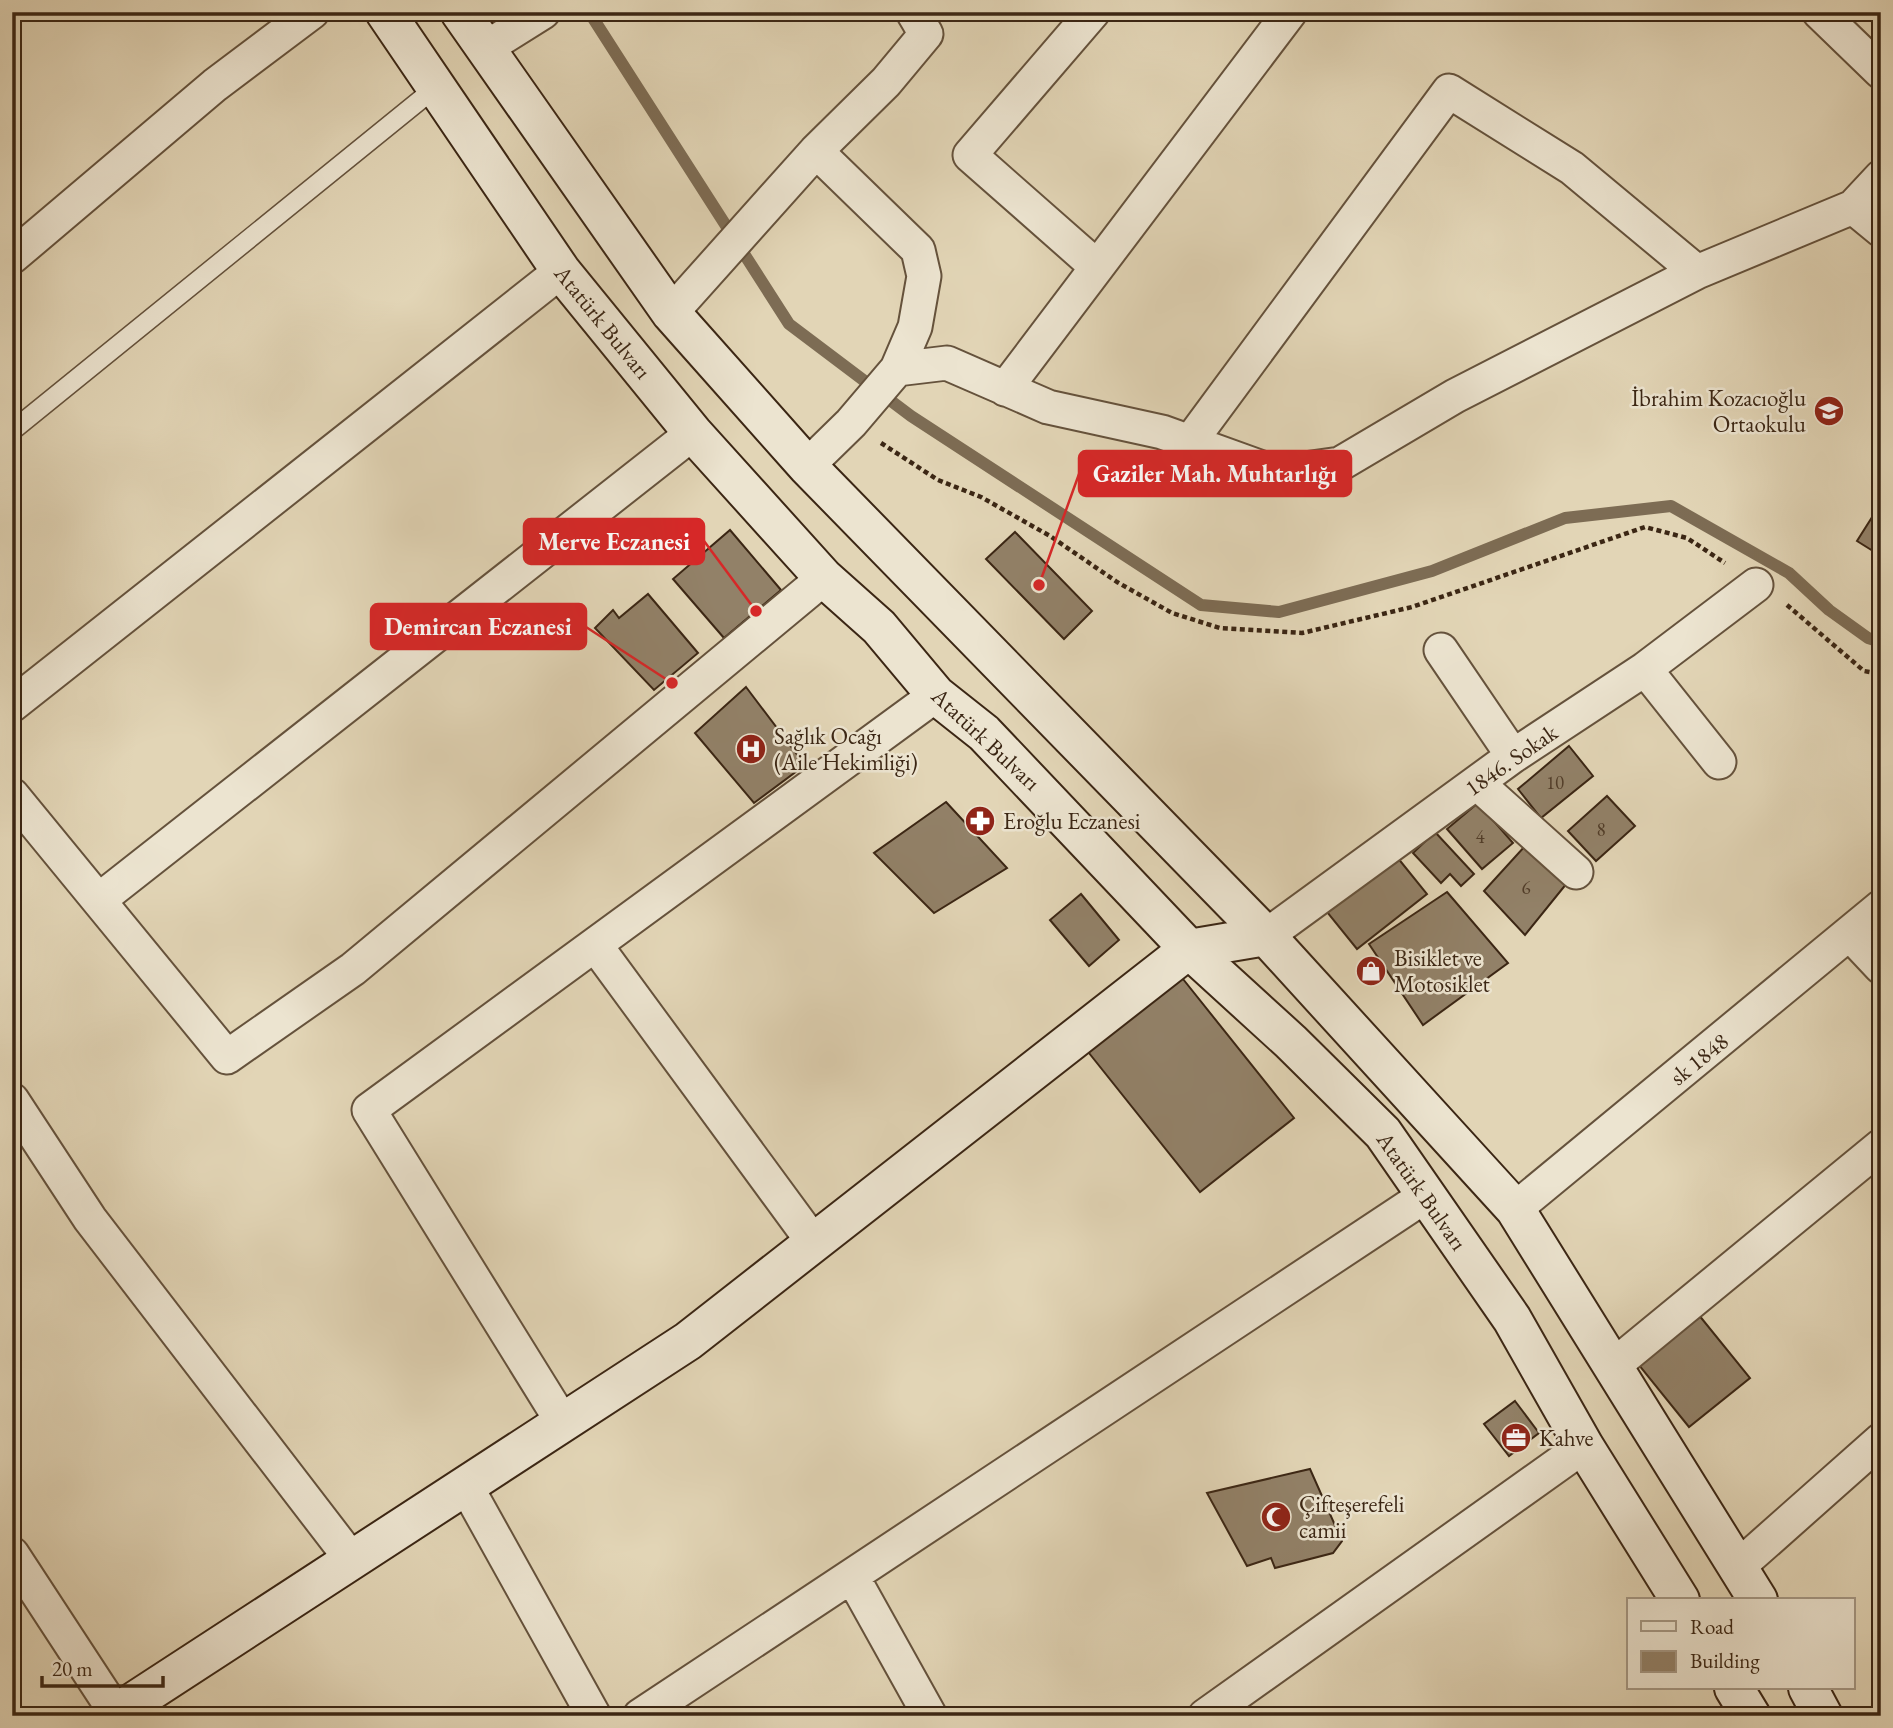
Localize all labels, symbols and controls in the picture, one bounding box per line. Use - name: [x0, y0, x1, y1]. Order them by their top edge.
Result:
- street label: Atatürk Bulvarı: [547, 258, 658, 385]
- place label: İbrahim Kozacıoğlu Ortaokulu: [1631, 383, 1806, 439]
- school or university icon: İbrahim Kozacıoğlu Ortaokulu: [1812, 394, 1846, 428]
- callout: Gaziler Mah. Muhtarlığı: [1079, 451, 1351, 496]
- text: Gaziler Mah. Muhtarlığı: [1093, 458, 1337, 490]
- callout: Merve Eczanesi: [524, 519, 704, 564]
- text: Merve Eczanesi: [538, 526, 690, 557]
- callout: Demircan Eczanesi: [371, 604, 586, 649]
- text: Demircan Eczanesi: [384, 611, 572, 642]
- street label: Atatürk Bulvarı: [925, 680, 1047, 797]
- street label: 1846. Sokak: [1459, 716, 1564, 803]
- place label: Sağlık Ocağı (Aile Hekimliği): [774, 721, 918, 777]
- hospital icon: Sağlık Ocağı (Aile Hekimliği): [734, 732, 768, 766]
- house number: 10: [1546, 770, 1564, 795]
- pharmacy icon: Eroğlu Eczanesi: [963, 804, 997, 838]
- place label: Eroğlu Eczanesi: [1003, 806, 1141, 836]
- house number: 8: [1596, 817, 1606, 842]
- house number: 4: [1475, 824, 1485, 849]
- house number: 6: [1521, 875, 1531, 900]
- place label: Bisiklet ve Motosiklet: [1394, 943, 1491, 999]
- shop icon: Bisiklet ve Motosiklet: [1354, 954, 1388, 988]
- street label: sk 1848: [1664, 1026, 1734, 1092]
- street label: Atatürk Bulvarı: [1370, 1125, 1474, 1256]
- office icon: Kahve: [1499, 1421, 1533, 1455]
- place label: Kahve: [1539, 1423, 1594, 1453]
- place label: Çifteşerefeli camii: [1299, 1489, 1405, 1545]
- mosque icon: Çifteşerefeli camii: [1259, 1500, 1293, 1534]
- legend: [1627, 1598, 1854, 1690]
- text: Road: [1690, 1613, 1734, 1640]
- scale bar: [42, 1644, 163, 1688]
- text: Building: [1690, 1647, 1760, 1674]
- text: 20 m: [52, 1655, 93, 1682]

